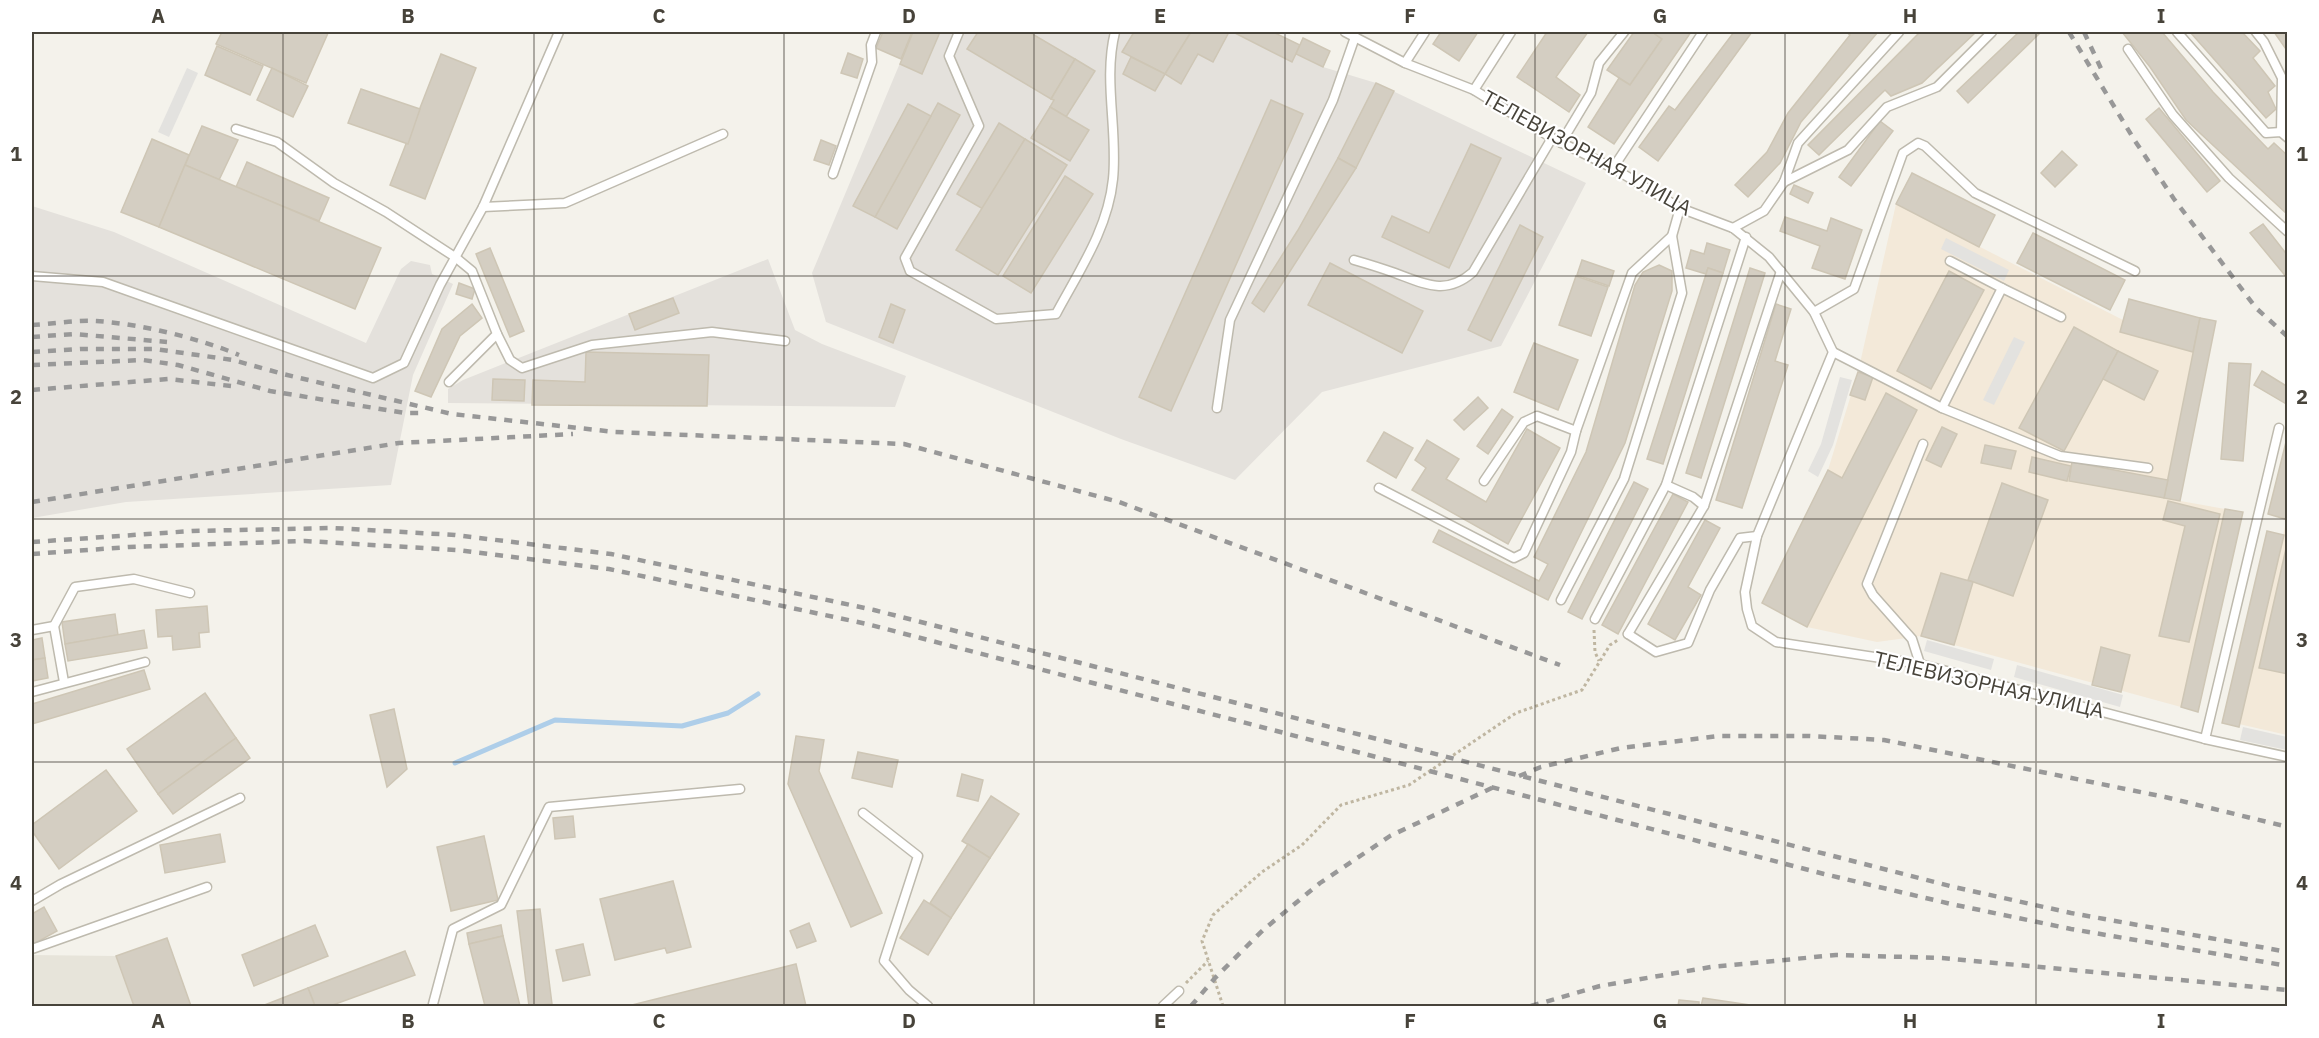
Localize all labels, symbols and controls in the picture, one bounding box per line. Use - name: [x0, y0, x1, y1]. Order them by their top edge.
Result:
- text: A: [151, 2, 165, 29]
- text: B: [401, 2, 415, 29]
- text: C: [652, 2, 666, 29]
- text: D: [902, 2, 916, 29]
- text: E: [1154, 2, 1166, 29]
- text: F: [1404, 2, 1416, 29]
- text: G: [1653, 2, 1667, 29]
- text: H: [1903, 2, 1917, 29]
- text: I: [2157, 2, 2165, 29]
- street label: ТЕЛЕВИЗОРНАЯ УЛИЦА: [1478, 83, 1697, 221]
- text: 1: [10, 140, 22, 167]
- text: 1: [2296, 140, 2308, 167]
- text: 2: [10, 383, 22, 410]
- text: 2: [2296, 383, 2308, 410]
- text: 3: [10, 626, 22, 653]
- text: 3: [2296, 626, 2308, 653]
- street label: ТЕЛЕВИЗОРНАЯ УЛИЦА: [1871, 644, 2107, 724]
- text: 4: [10, 869, 22, 896]
- text: 4: [2296, 869, 2308, 896]
- text: A: [151, 1007, 165, 1034]
- text: B: [401, 1007, 415, 1034]
- text: C: [652, 1007, 666, 1034]
- text: D: [902, 1007, 916, 1034]
- text: E: [1154, 1007, 1166, 1034]
- text: F: [1404, 1007, 1416, 1034]
- text: G: [1653, 1007, 1667, 1034]
- text: H: [1903, 1007, 1917, 1034]
- text: I: [2157, 1007, 2165, 1034]

